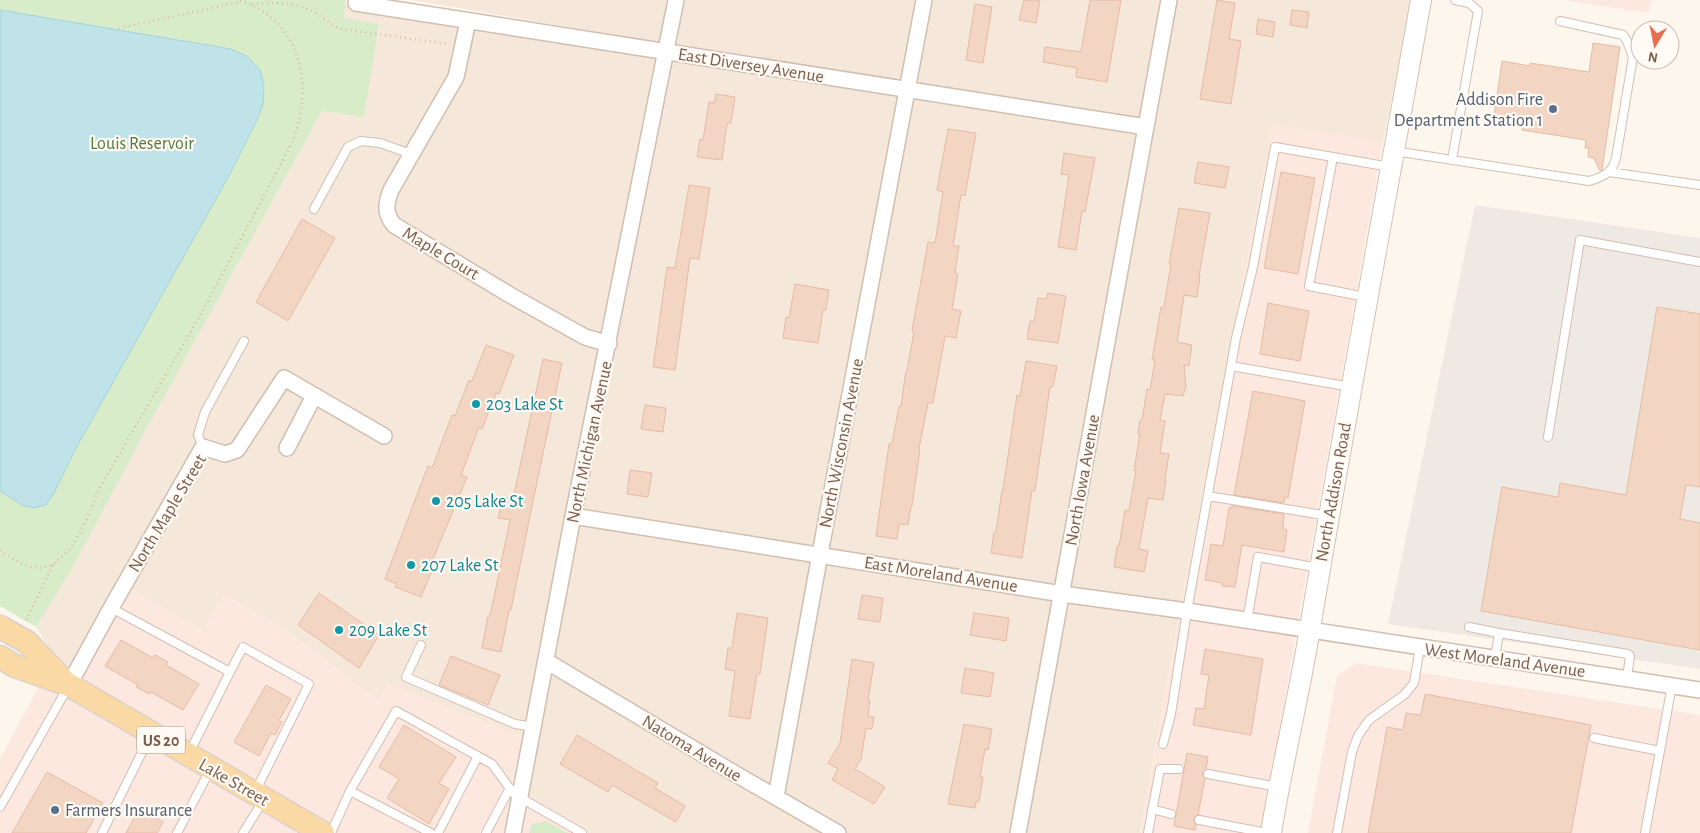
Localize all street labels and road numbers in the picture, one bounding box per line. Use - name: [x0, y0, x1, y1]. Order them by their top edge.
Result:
- street label: East Diversey Avenue: [677, 46, 825, 86]
- street label: Maple Court: [399, 224, 482, 284]
- street label: North Wisconsin Avenue: [817, 357, 867, 529]
- street label: North Michigan Avenue: [564, 360, 616, 525]
- street label: North Iowa Avenue: [1063, 413, 1103, 547]
- street label: North Addison Road: [1313, 421, 1355, 563]
- street label: North Maple Street: [126, 451, 210, 576]
- street label: East Moreland Avenue: [863, 554, 1019, 596]
- street label: West Moreland Avenue: [1423, 641, 1586, 681]
- street label: Natoma Avenue: [639, 712, 744, 786]
- road number: US 20: [137, 726, 185, 754]
- street label: Lake Street: [195, 756, 272, 810]

